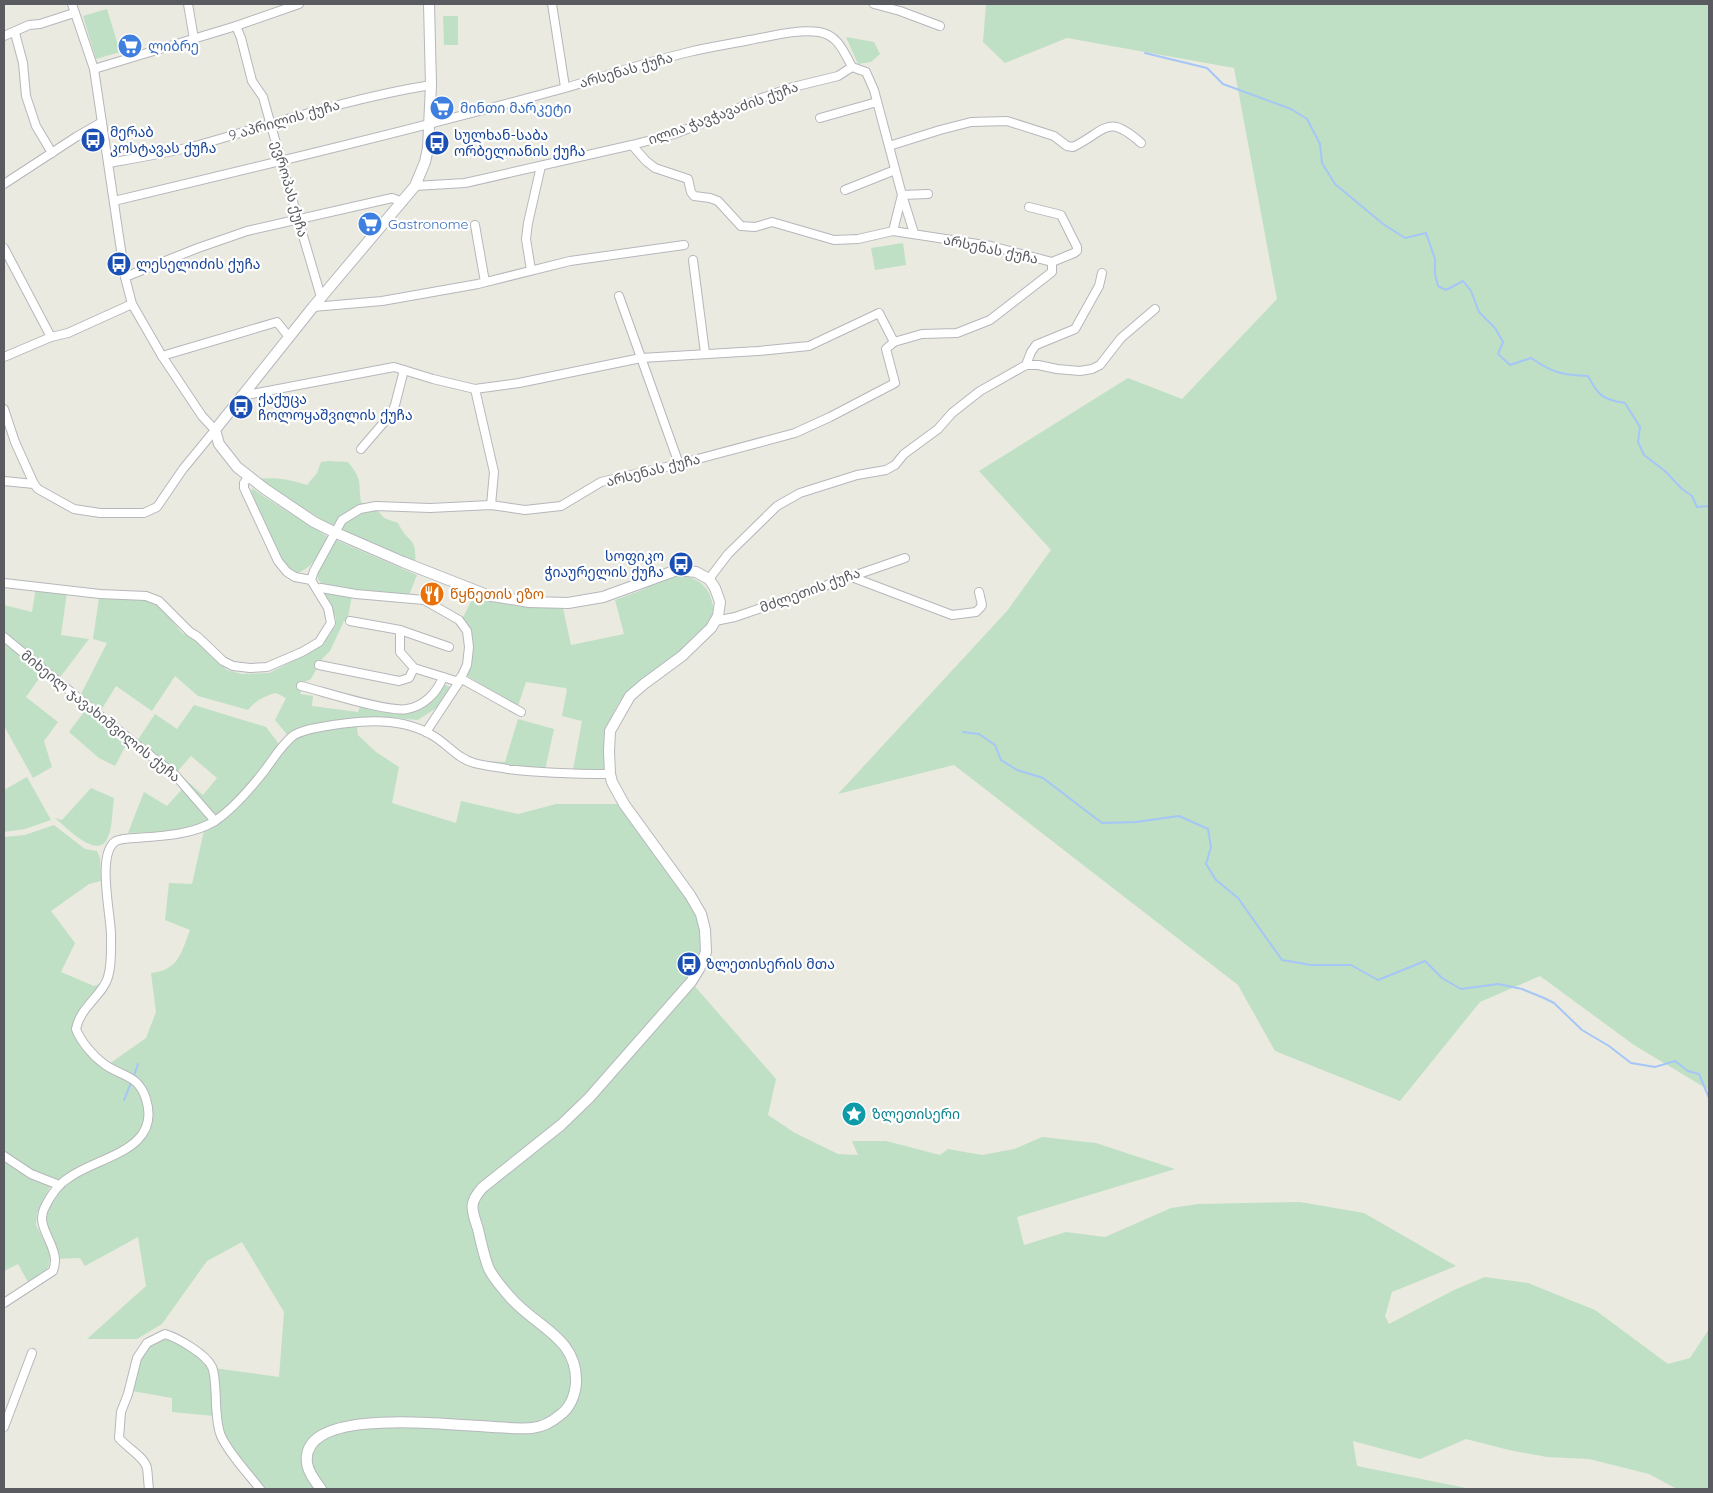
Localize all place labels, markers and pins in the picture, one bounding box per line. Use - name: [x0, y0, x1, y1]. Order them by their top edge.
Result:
- supermarket icon: ლიბრე: [117, 33, 143, 59]
- place label: ლიბრე: [148, 37, 199, 55]
- supermarket icon: მინთი მარკეტი: [429, 95, 455, 121]
- place label: მინთი მარკეტი: [460, 99, 572, 117]
- place label: მერაბ კოსტავას ქუჩა: [110, 123, 216, 157]
- place label: სულხან-საბა ორბელიანის ქუჩა: [454, 126, 586, 160]
- bus stop icon: მერაბ კოსტავას ქუჩა: [80, 127, 106, 153]
- bus stop icon: სულხან-საბა ორბელიანის ქუჩა: [424, 130, 450, 156]
- supermarket icon: Gastronome: [357, 211, 383, 237]
- place label: Gastronome: [388, 215, 469, 233]
- bus stop icon: ლესელიძის ქუჩა: [106, 251, 132, 277]
- place label: ლესელიძის ქუჩა: [136, 255, 260, 273]
- place label: ქაქუცა ჩოლოყაშვილის ქუჩა: [258, 390, 413, 424]
- bus stop icon: ქაქუცა ჩოლოყაშვილის ქუჩა: [228, 394, 254, 420]
- place label: სოფიკო ჭიაურელის ქუჩა: [545, 547, 664, 581]
- bus stop icon: სოფიკო ჭიაურელის ქუჩა: [668, 551, 694, 577]
- restaurant icon: წყნეთის ეზო: [419, 581, 445, 607]
- place label: წყნეთის ეზო: [450, 585, 544, 603]
- bus stop icon: ზლეთისერის მთა: [676, 951, 702, 977]
- place label: ზლეთისერის მთა: [706, 955, 835, 973]
- place icon: ზლეთისერი: [841, 1101, 867, 1127]
- place label: ზლეთისერი: [872, 1105, 960, 1123]

